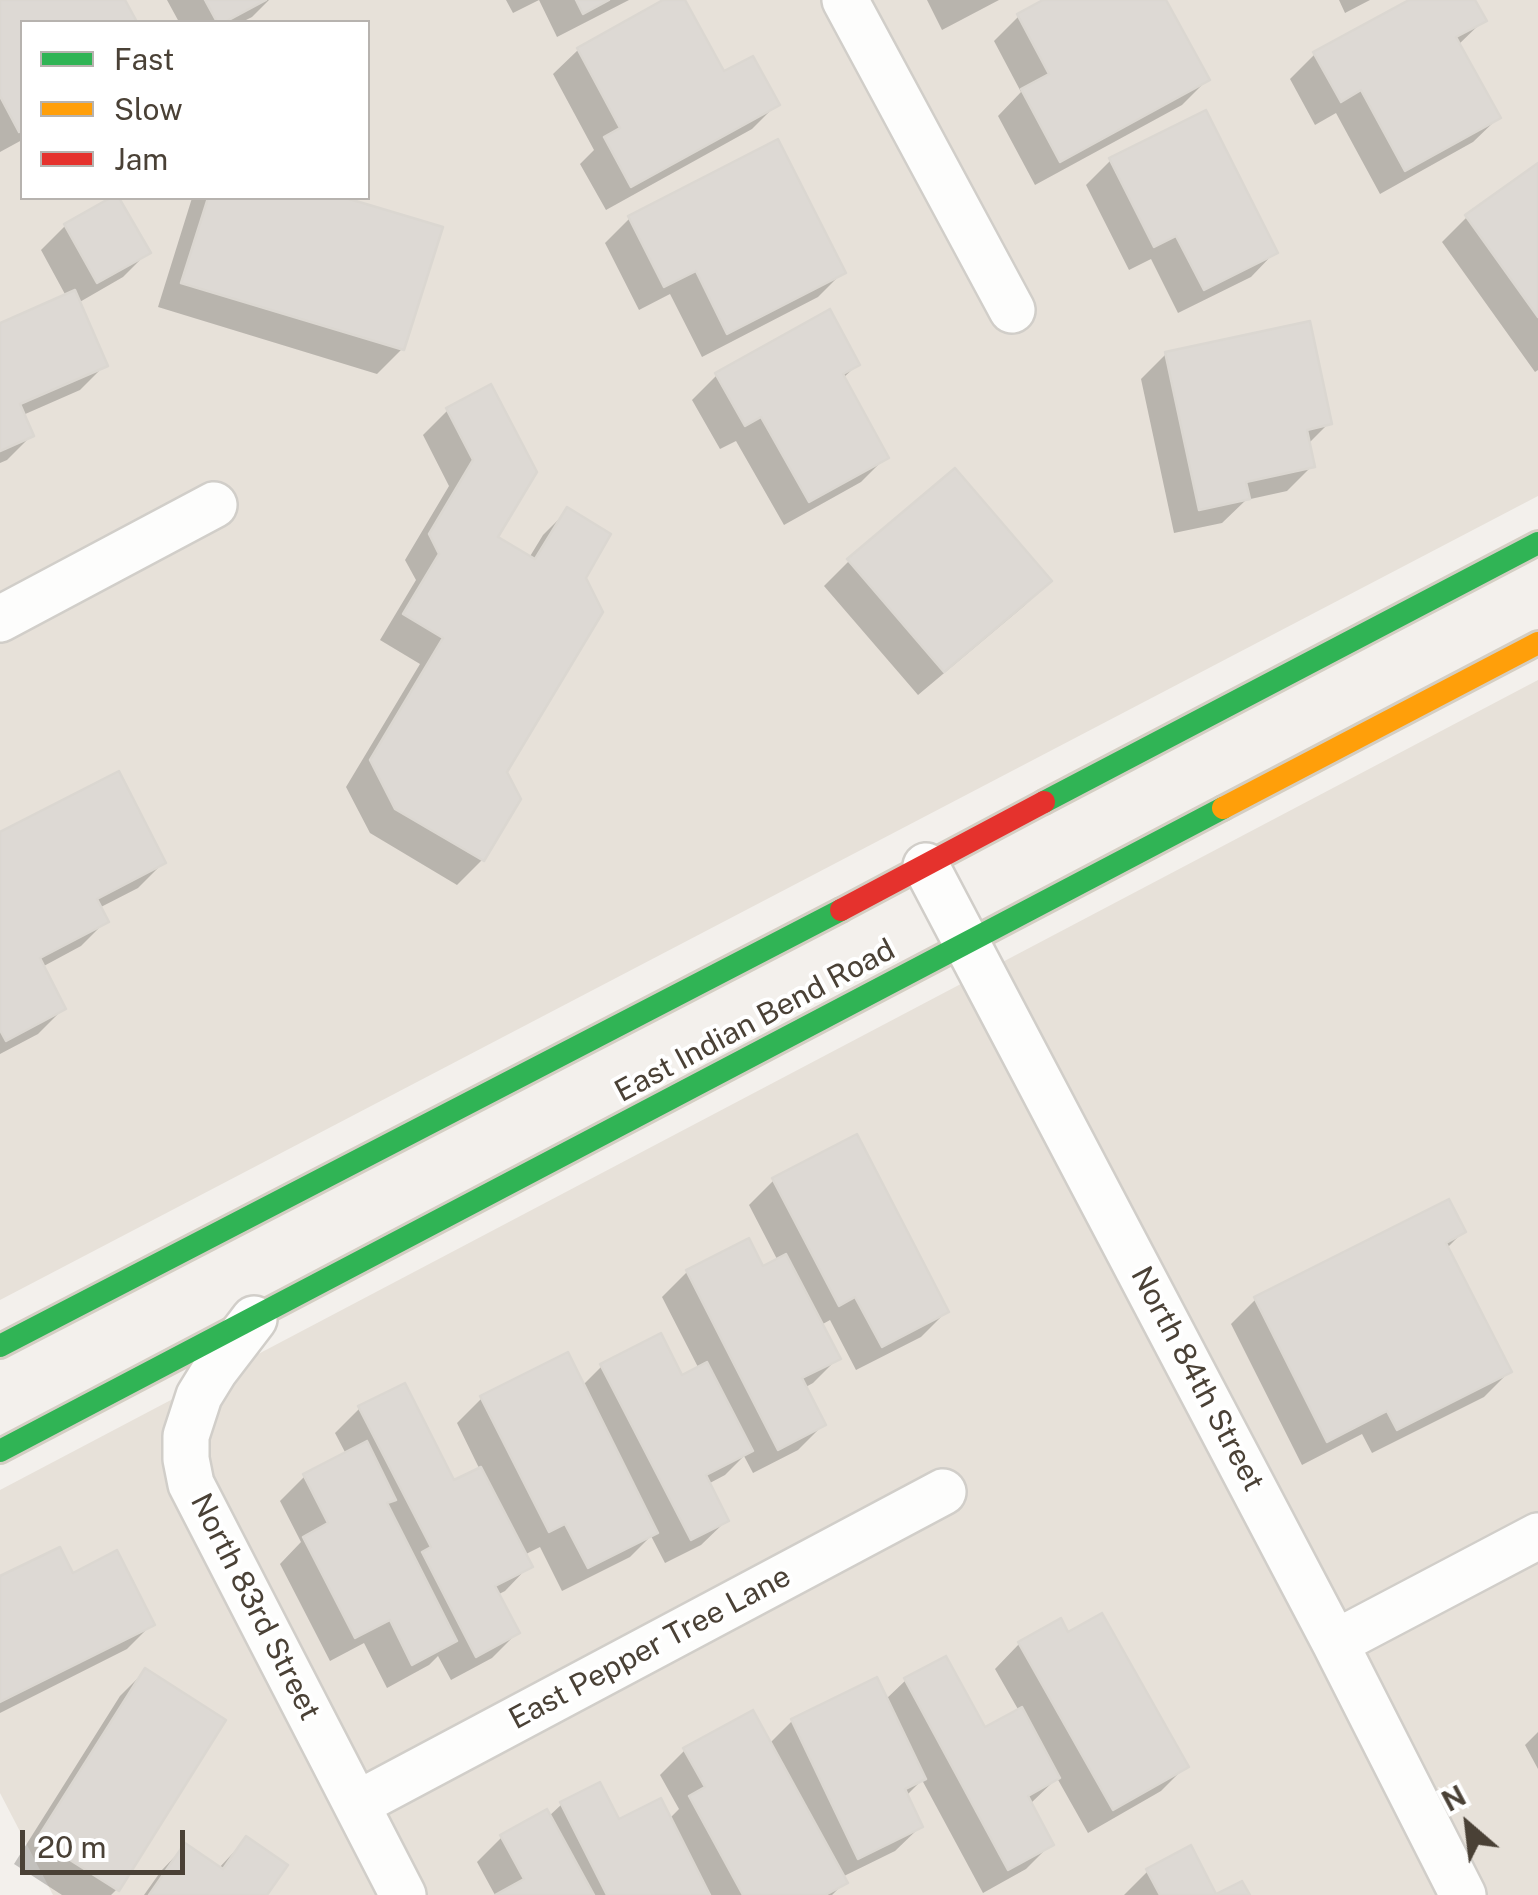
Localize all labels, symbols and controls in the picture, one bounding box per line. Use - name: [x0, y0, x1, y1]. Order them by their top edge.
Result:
- legend: [20, 20, 370, 200]
- text: Fast: [114, 41, 174, 77]
- text: Slow: [114, 91, 183, 127]
- text: Jam: [114, 141, 168, 177]
- street label: East Indian Bend Road: [609, 932, 901, 1110]
- street label: North 84th Street: [1123, 1261, 1271, 1497]
- street label: North 83rd Street: [182, 1488, 328, 1726]
- street label: East Pepper Tree Lane: [503, 1559, 797, 1737]
- north arrow: [1418, 1775, 1518, 1875]
- text: N: [1436, 1778, 1471, 1818]
- scale bar: [25, 1810, 190, 1872]
- text: 20 m: [37, 1829, 106, 1865]

